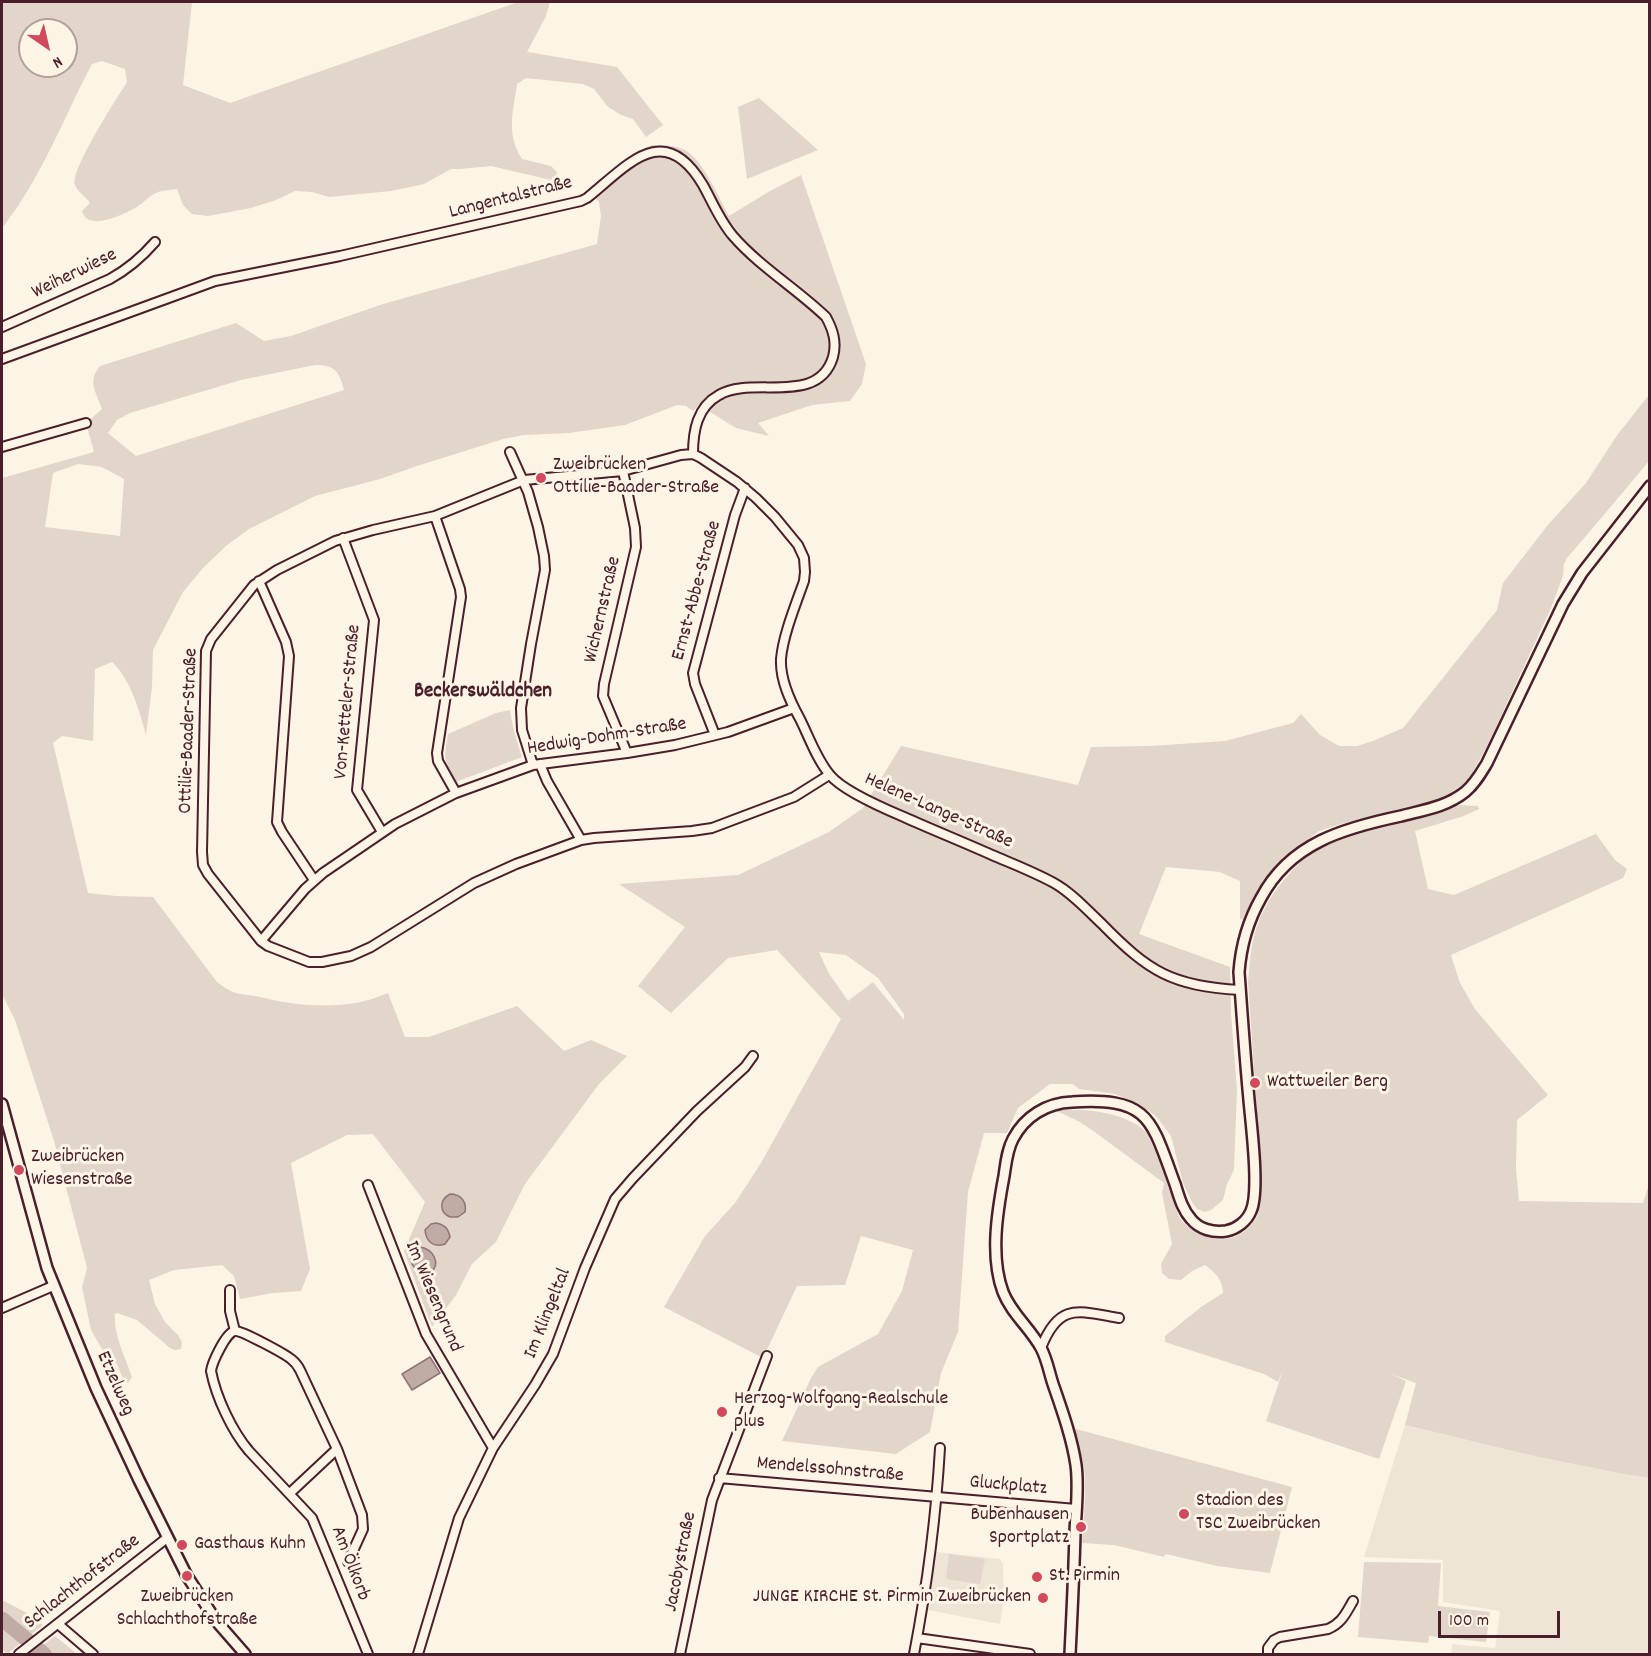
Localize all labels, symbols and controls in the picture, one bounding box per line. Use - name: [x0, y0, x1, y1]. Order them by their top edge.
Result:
- north arrow: [18, 18, 78, 78]
- text: N: [48, 50, 67, 73]
- street label: Langentalstraße: [447, 172, 575, 226]
- street label: Weiherwiese: [28, 244, 122, 306]
- place label: Zweibrücken Ottilie-Baader-Straße: [553, 454, 719, 501]
- marker: Zweibrücken Ottilie-Baader-Straße: [534, 471, 548, 485]
- street label: Ernst-Abbe-Straße: [668, 519, 728, 663]
- street label: Wichernstraße: [580, 554, 628, 666]
- street label: Von-Ketteler-Straße: [330, 624, 368, 780]
- street label: Ottilie-Baader-Straße: [175, 648, 205, 814]
- district label: Beckerswäldchen: [414, 680, 552, 706]
- street label: Hedwig-Dohm-Straße: [526, 714, 688, 762]
- street label: Helene-Lange-Straße: [860, 769, 1016, 855]
- place label: Wattweiler Berg: [1267, 1071, 1388, 1095]
- marker: Wattweiler Berg: [1248, 1076, 1262, 1090]
- place label: Zweibrücken Wiesenstraße: [31, 1146, 132, 1193]
- marker: Zweibrücken Wiesenstraße: [12, 1163, 26, 1177]
- street label: Im Wiesengrund: [398, 1238, 466, 1356]
- street label: Im Klingeltal: [520, 1265, 578, 1363]
- street label: Etzelweg: [89, 1348, 139, 1420]
- place label: Herzog-Wolfgang-Realschule plus: [734, 1388, 948, 1435]
- marker: Herzog-Wolfgang-Realschule plus: [715, 1405, 729, 1419]
- street label: Mendelssohnstraße: [755, 1453, 905, 1489]
- street label: Gluckplatz: [968, 1472, 1048, 1502]
- place label: Stadion des TSC Zweibrücken: [1196, 1490, 1320, 1537]
- place label: Bubenhausen Sportplatz: [971, 1504, 1069, 1551]
- marker: Stadion des TSC Zweibrücken: [1177, 1507, 1191, 1521]
- street label: Jacobystraße: [661, 1510, 703, 1614]
- marker: Bubenhausen Sportplatz: [1074, 1520, 1088, 1534]
- street label: Am Ölkorb: [324, 1523, 374, 1605]
- street label: Schlachthofstraße: [20, 1530, 146, 1636]
- place label: Gasthaus Kuhn: [194, 1533, 306, 1557]
- marker: Gasthaus Kuhn: [175, 1538, 189, 1552]
- place label: St. Pirmin: [1049, 1565, 1120, 1589]
- marker: Zweibrücken Schlachthofstraße: [180, 1569, 194, 1583]
- marker: St. Pirmin: [1030, 1570, 1044, 1584]
- place label: Zweibrücken Schlachthofstraße: [117, 1586, 257, 1633]
- place label: JUNGE KIRCHE St. Pirmin Zweibrücken: [753, 1586, 1031, 1610]
- marker: JUNGE KIRCHE St. Pirmin Zweibrücken: [1036, 1591, 1050, 1605]
- scale bar: [1441, 1599, 1562, 1637]
- text: 100 m: [1449, 1609, 1489, 1634]

